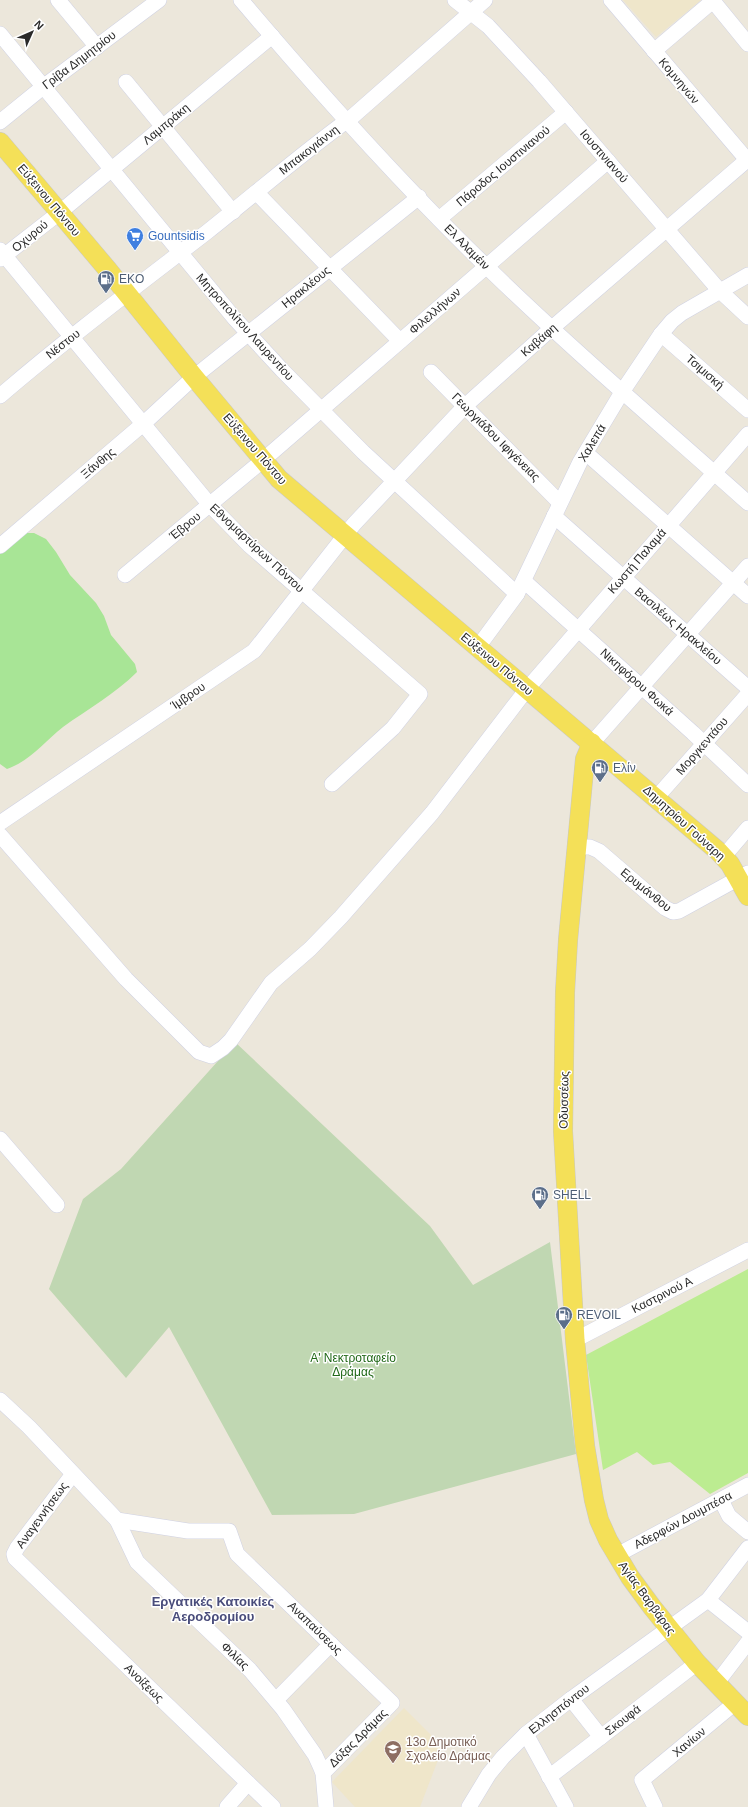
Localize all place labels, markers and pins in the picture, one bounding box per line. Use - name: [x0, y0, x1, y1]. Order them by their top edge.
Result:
- supermarket icon: Gountsidis: [125, 226, 145, 251]
- place label: Gountsidis: [148, 229, 205, 243]
- fuel station icon: EKO: [96, 269, 116, 294]
- place label: EKO: [119, 272, 144, 286]
- fuel station icon: Ελίν: [590, 758, 610, 783]
- place label: Ελίν: [613, 761, 636, 775]
- fuel station icon: SHELL: [530, 1185, 550, 1210]
- place label: SHELL: [553, 1188, 591, 1202]
- fuel station icon: REVOIL: [554, 1305, 574, 1330]
- place label: REVOIL: [577, 1308, 621, 1322]
- place label: 13ο Δημοτικό Σχολείο Δράμας: [406, 1735, 491, 1763]
- school or university icon: 13ο Δημοτικό Σχολείο Δράμας: [383, 1739, 403, 1764]

